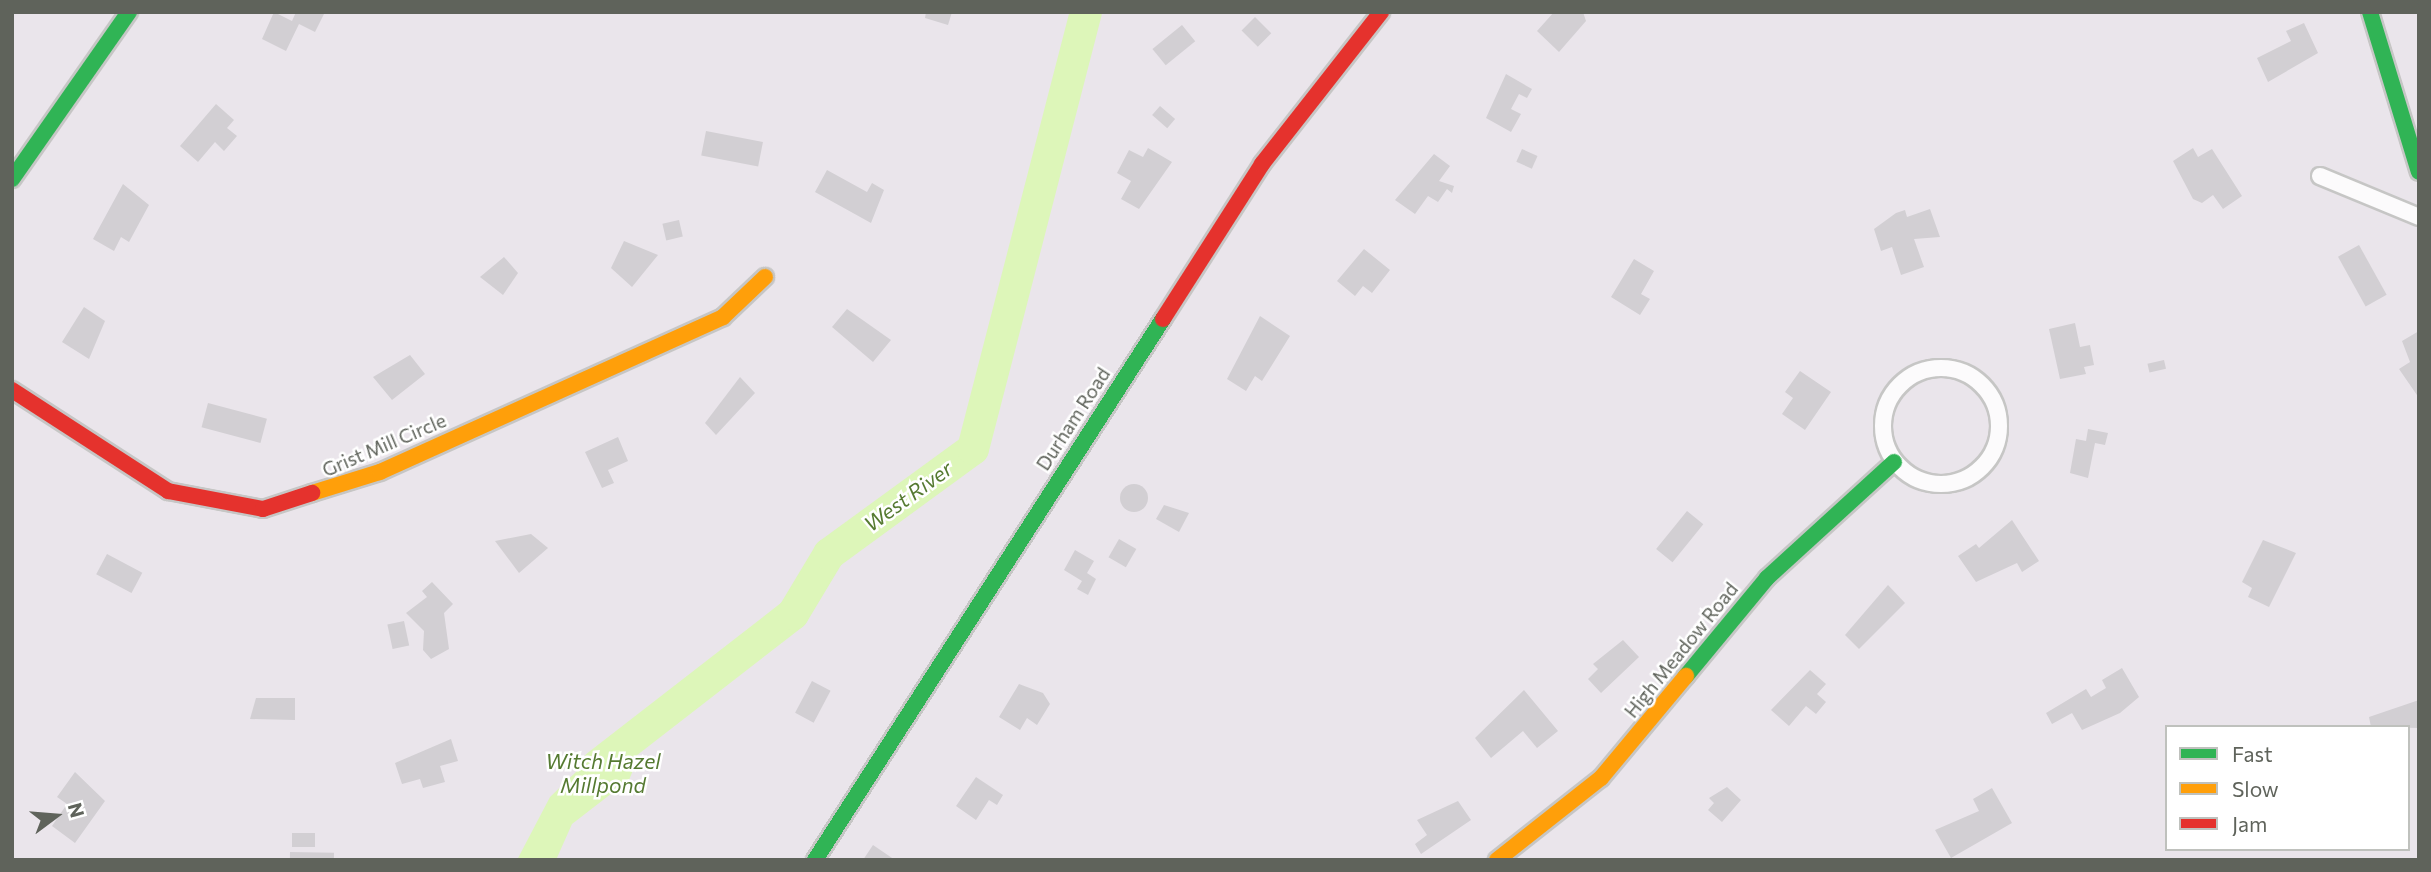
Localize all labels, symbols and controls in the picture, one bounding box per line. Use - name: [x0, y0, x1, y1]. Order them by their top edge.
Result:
- street label: Durham Road: [1031, 363, 1115, 475]
- street label: Grist Mill Circle: [319, 409, 449, 481]
- water label: West River: [859, 456, 957, 536]
- street label: High Meadow Road: [1620, 578, 1742, 722]
- legend: [2165, 725, 2410, 851]
- text: Fast: [2232, 741, 2273, 766]
- water label: Witch Hazel Millpond: [545, 748, 661, 798]
- text: Slow: [2232, 776, 2279, 801]
- north arrow: [21, 781, 91, 851]
- text: N: [64, 800, 90, 820]
- text: Jam: [2232, 811, 2267, 836]

